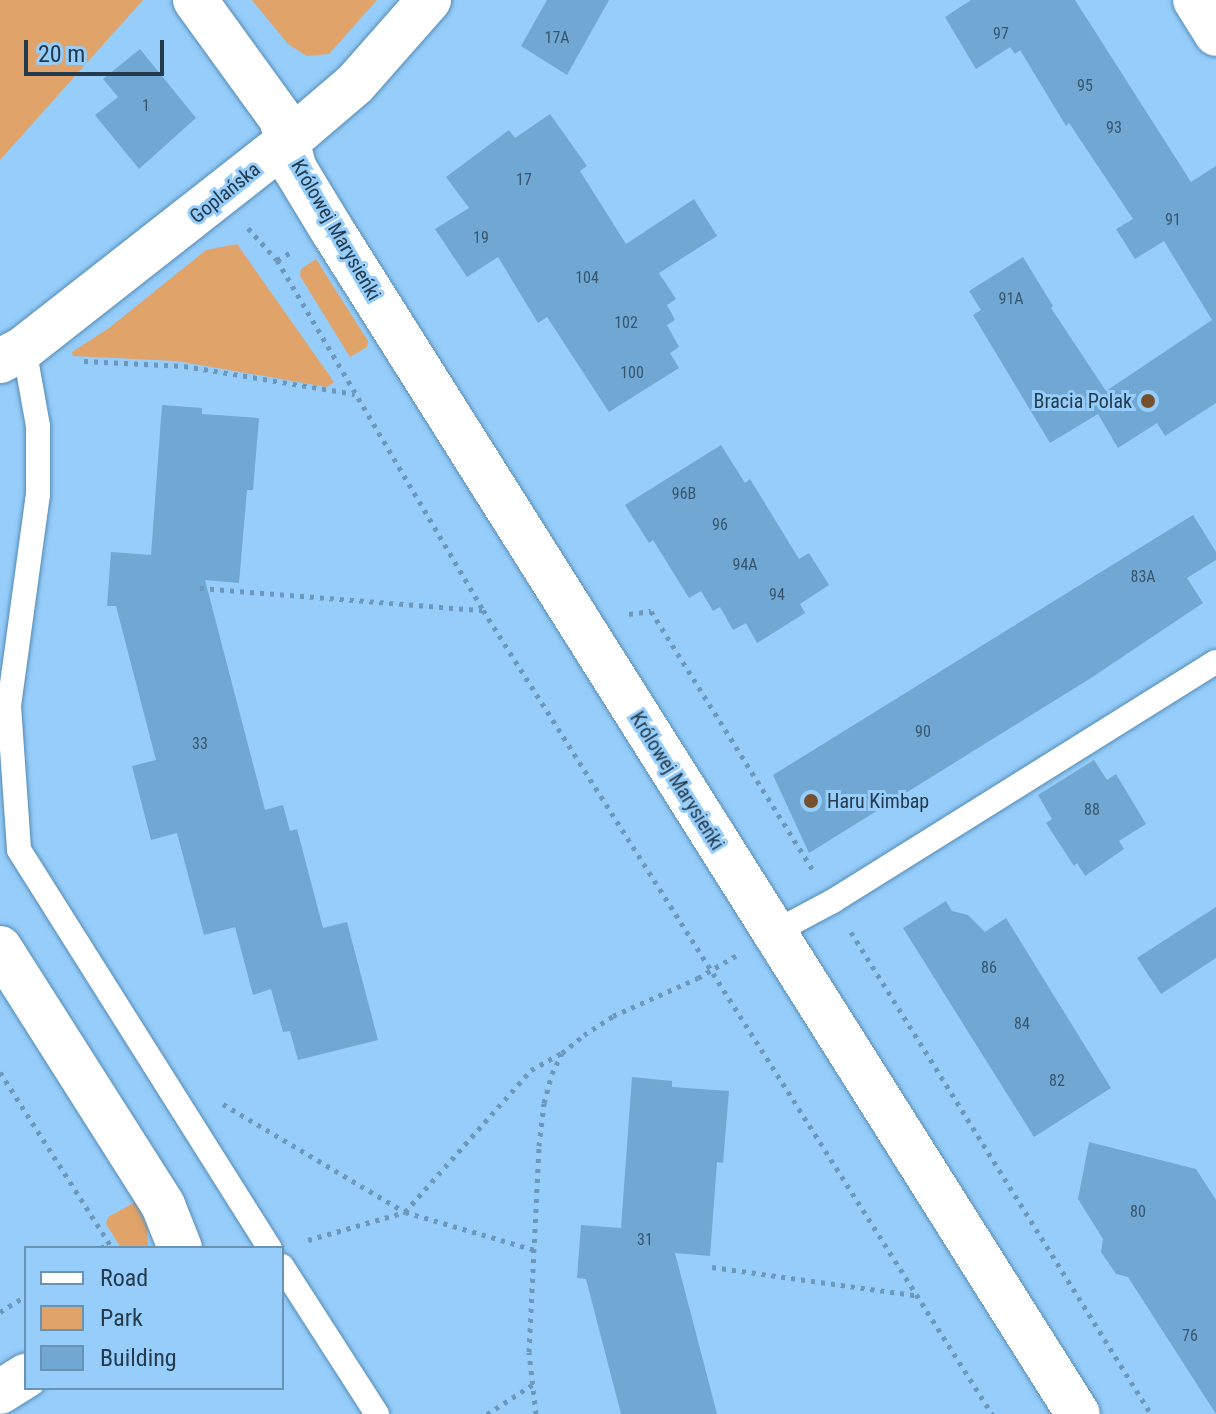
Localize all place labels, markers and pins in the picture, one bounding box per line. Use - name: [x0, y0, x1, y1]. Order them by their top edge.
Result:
- place label: Bracia Polak: [1034, 389, 1132, 413]
- marker: Bracia Polak: [1139, 392, 1157, 410]
- place label: Haru Kimbap: [827, 789, 929, 813]
- marker: Haru Kimbap: [802, 792, 820, 810]

